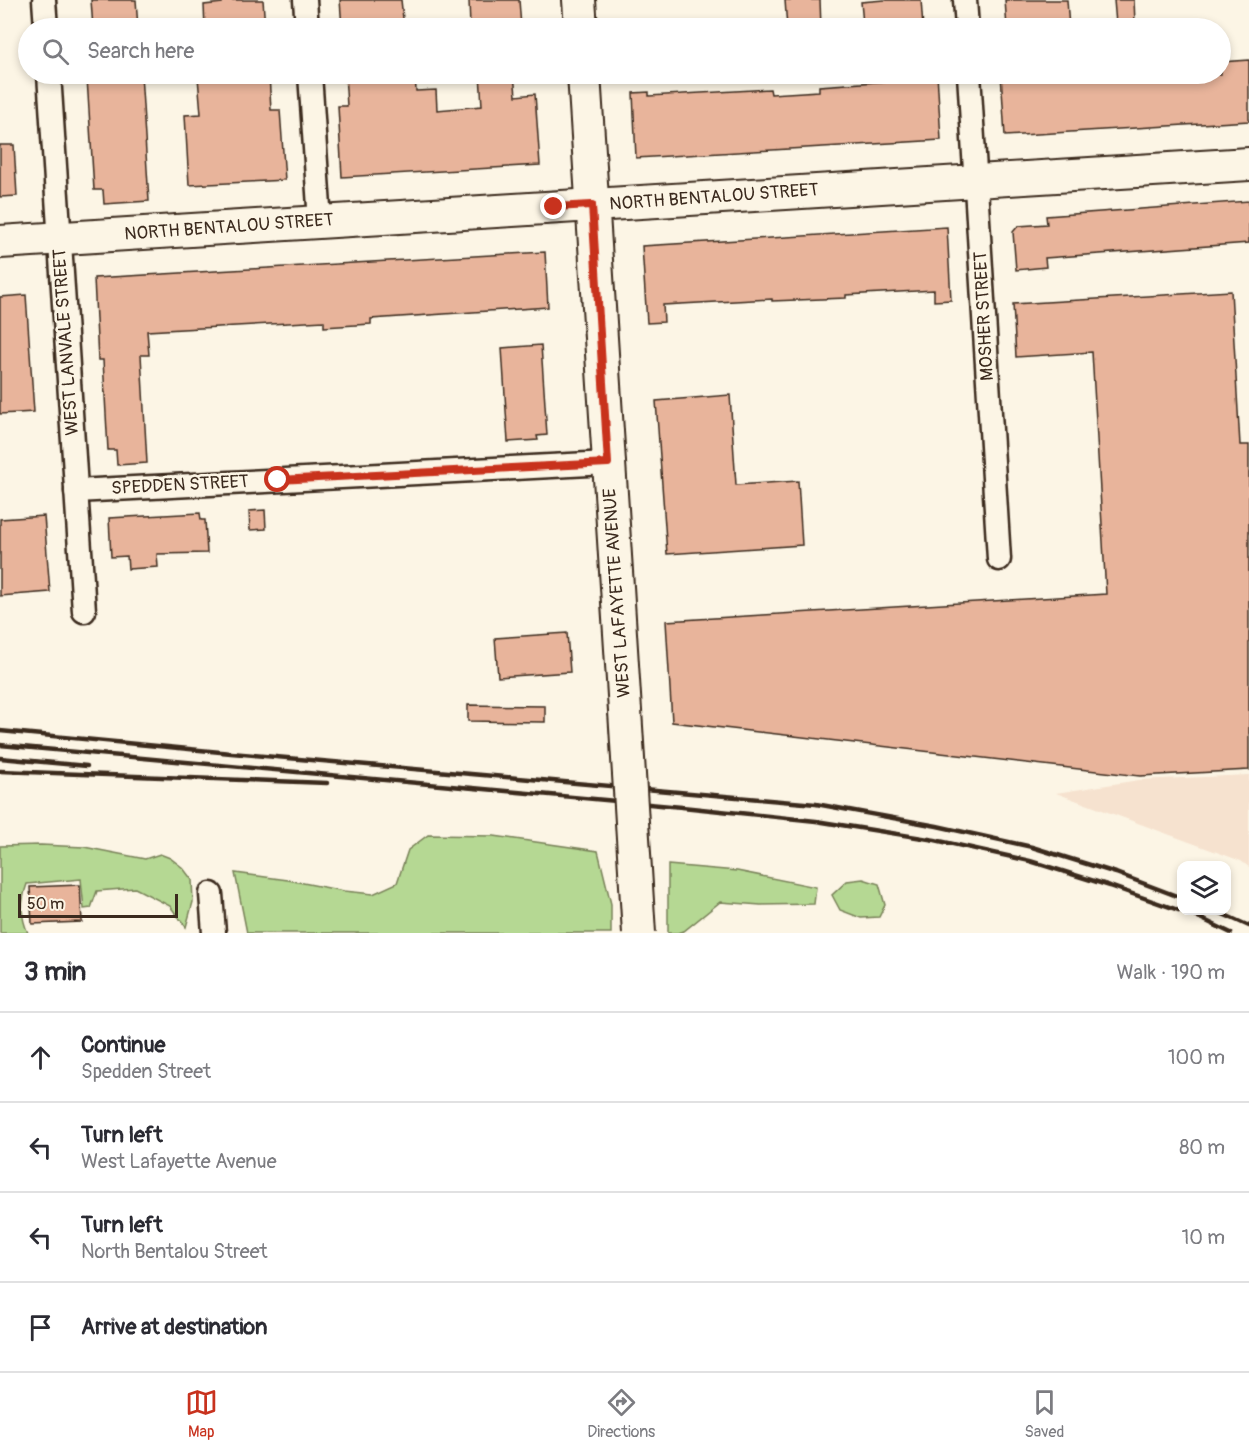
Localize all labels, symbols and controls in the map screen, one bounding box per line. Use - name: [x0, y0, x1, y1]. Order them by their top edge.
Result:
- search box: [18, 18, 1231, 84]
- icon: search: [39, 35, 72, 68]
- text: Search here: [87, 37, 194, 65]
- street label: NORTH BENTALOU STREET: [609, 178, 819, 216]
- route end: [540, 193, 566, 219]
- street label: NORTH BENTALOU STREET: [124, 208, 334, 246]
- street label: WEST LANVALE STREET: [48, 248, 84, 436]
- street label: MOSHER STREET: [969, 251, 999, 381]
- route start: [264, 466, 290, 492]
- street label: SPEDDEN STREET: [111, 470, 249, 500]
- street label: WEST LAFAYETTE AVENUE: [598, 488, 636, 698]
- map controls: [1177, 861, 1231, 915]
- button: layers: [1177, 861, 1231, 915]
- scale bar: [18, 891, 178, 918]
- text: 50 m: [27, 894, 64, 914]
- text: 3 min: [24, 956, 86, 988]
- text: Walk · 190 m: [1117, 960, 1225, 985]
- text: Continue: [81, 1031, 165, 1059]
- icon: ahead: [24, 1041, 57, 1074]
- text: 100 m: [1168, 1045, 1225, 1070]
- text: Spedden Street: [81, 1059, 211, 1084]
- text: Turn left: [81, 1121, 163, 1149]
- icon: left: [24, 1131, 57, 1164]
- text: 80 m: [1179, 1135, 1225, 1160]
- text: West Lafayette Avenue: [81, 1149, 277, 1174]
- text: Turn left: [81, 1211, 163, 1239]
- icon: left: [24, 1221, 57, 1254]
- text: 10 m: [1181, 1225, 1225, 1250]
- text: North Bentalou Street: [81, 1239, 268, 1264]
- icon: arrive: [24, 1311, 57, 1344]
- text: Arrive at destination: [81, 1313, 267, 1341]
- tab: Map: [185, 1386, 218, 1442]
- tab: Directions: [587, 1386, 655, 1442]
- tab: Saved: [1025, 1386, 1064, 1442]

